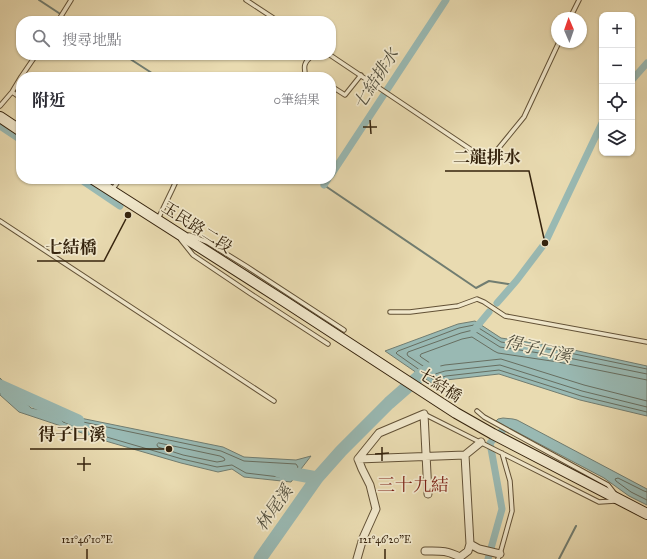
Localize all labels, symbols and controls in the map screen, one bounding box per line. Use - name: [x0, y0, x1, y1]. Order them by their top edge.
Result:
- north arrow: [551, 12, 587, 48]
- map controls: [599, 12, 635, 156]
- button: +: [599, 12, 635, 48]
- search box: [16, 16, 336, 60]
- icon: search: [30, 27, 52, 49]
- text: 搜尋地點: [62, 31, 122, 49]
- water label: 七結排水: [349, 43, 404, 113]
- button: −: [599, 48, 635, 84]
- button: locate: [599, 84, 635, 120]
- text: 附近: [32, 90, 66, 111]
- text: 0筆結果: [273, 92, 320, 108]
- button: layers: [599, 120, 635, 156]
- callout: 二龍排水: [445, 142, 529, 171]
- text: 二龍排水: [453, 147, 521, 168]
- street label: 玉民路二段: [158, 197, 236, 257]
- callout: 七結橋: [37, 232, 104, 261]
- text: 七結橋: [46, 237, 97, 258]
- water label: 得子口溪: [503, 331, 575, 367]
- street label: 七結橋: [415, 364, 465, 406]
- callout: 得子口溪: [30, 420, 114, 449]
- text: 得子口溪: [38, 424, 106, 445]
- district label: 三十九結: [377, 474, 449, 496]
- water label: 林尾溪: [251, 479, 298, 535]
- text: 121°46'10"E: [61, 534, 113, 546]
- text: 121°46'20"E: [359, 534, 411, 546]

